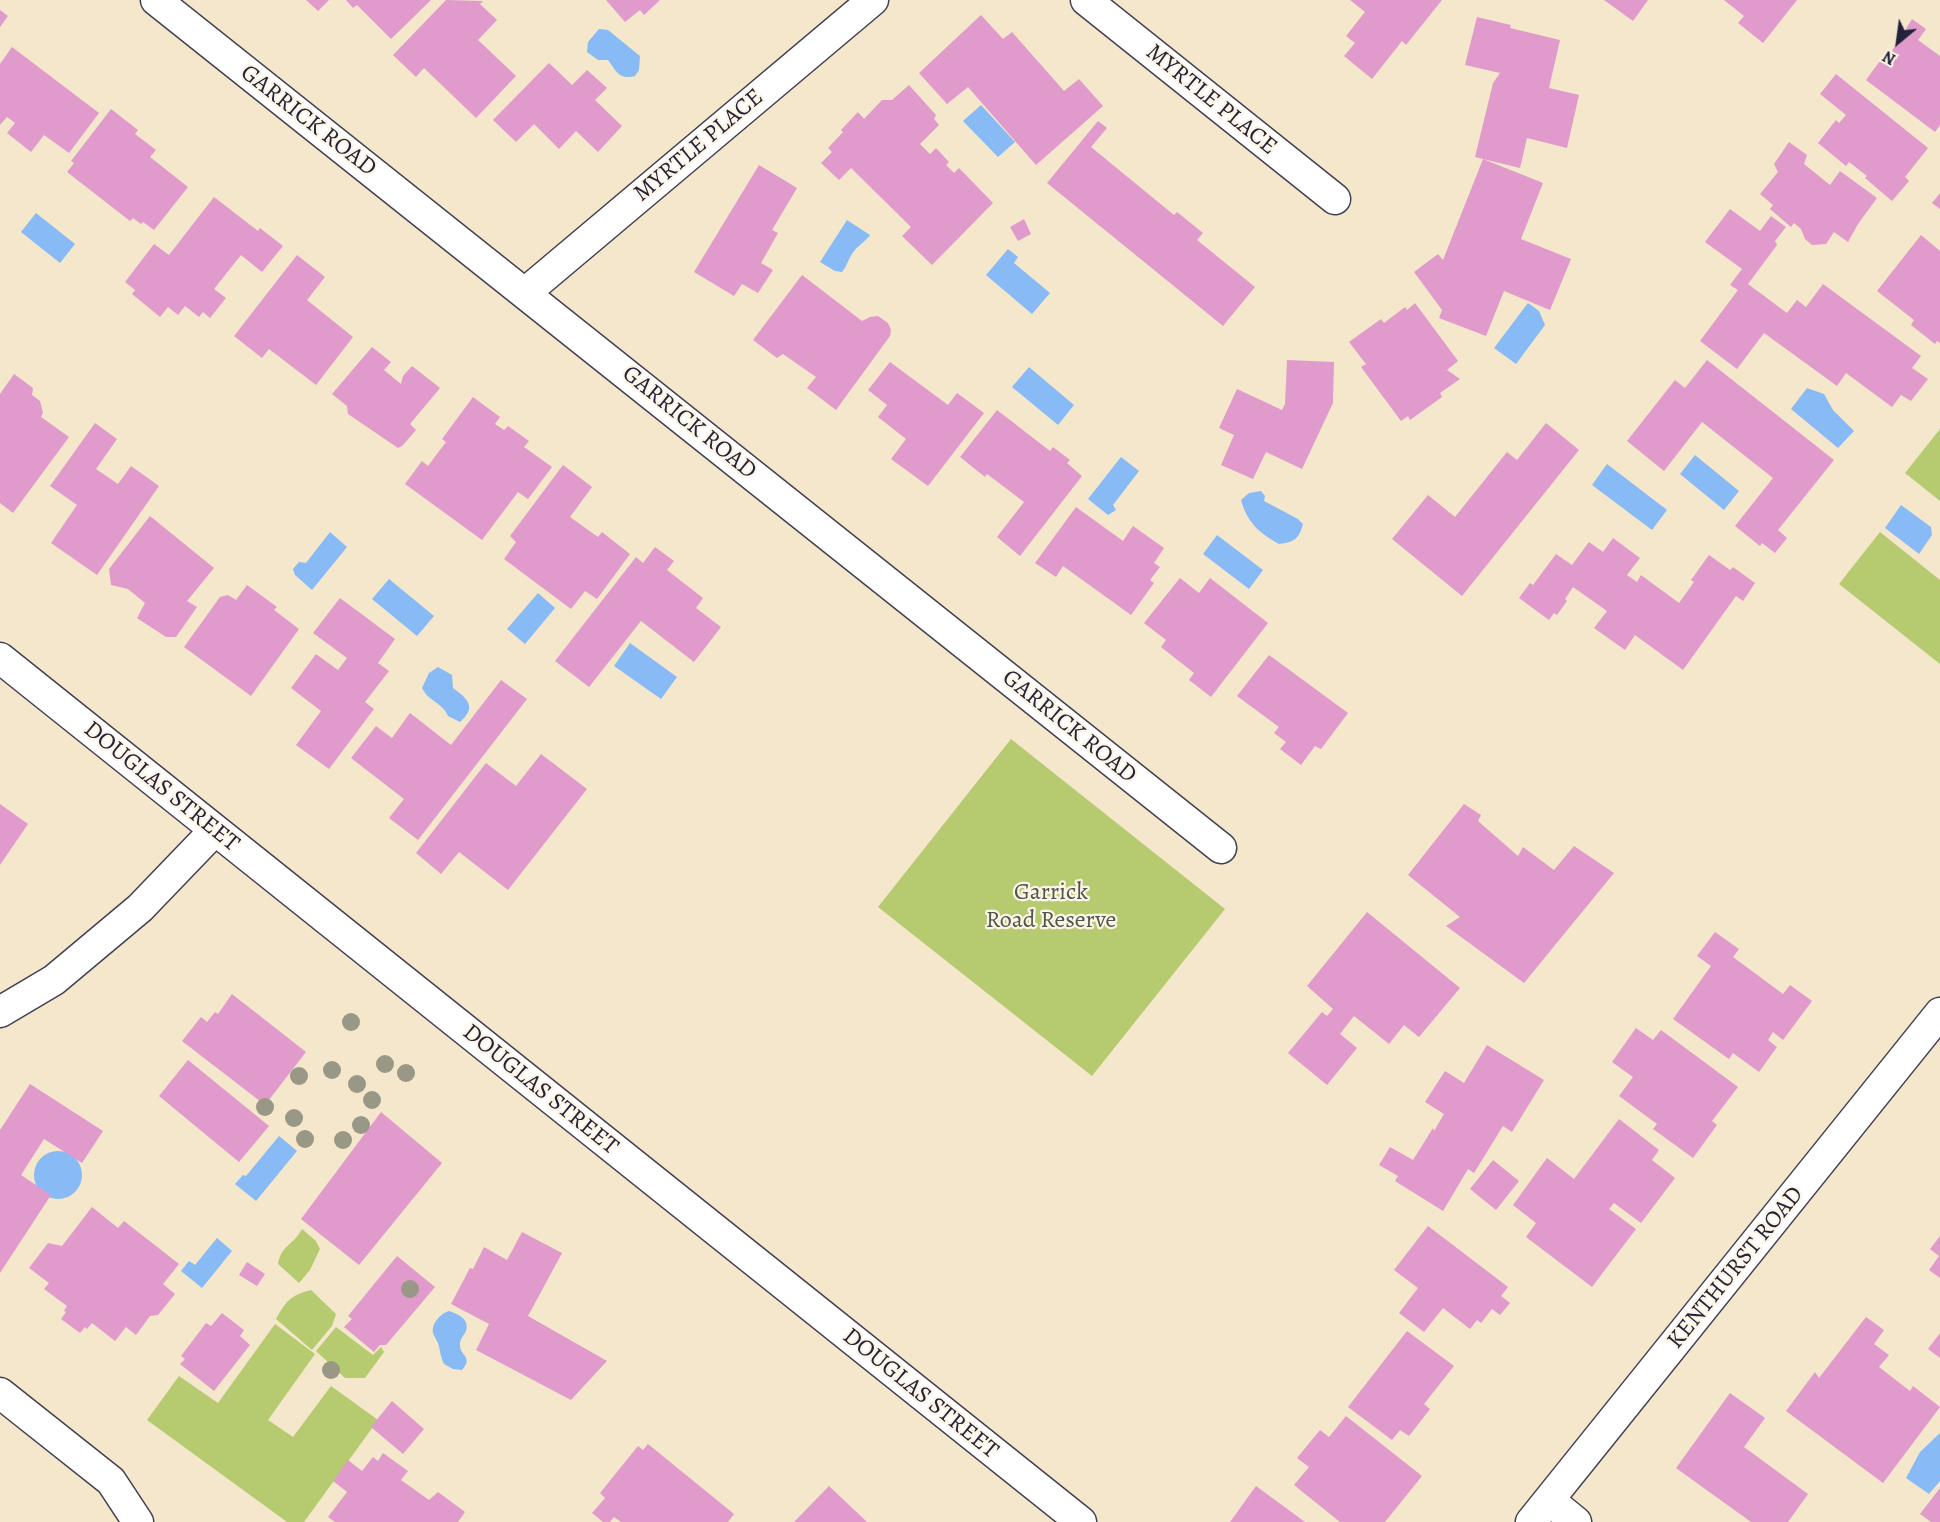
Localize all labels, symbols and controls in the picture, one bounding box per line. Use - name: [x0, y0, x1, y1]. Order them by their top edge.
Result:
- north arrow: [1868, 12, 1928, 72]
- street label: MYRTLE PLACE: [1140, 38, 1282, 162]
- text: N: [1879, 45, 1900, 70]
- street label: GARRICK ROAD: [234, 59, 382, 183]
- street label: MYRTLE PLACE: [628, 83, 770, 209]
- street label: GARRICK ROAD: [616, 360, 762, 486]
- street label: GARRICK ROAD: [996, 664, 1142, 790]
- street label: DOUGLAS STREET: [77, 715, 245, 859]
- park label: Garrick Road Reserve: [986, 879, 1116, 935]
- street label: DOUGLAS STREET: [456, 1018, 624, 1162]
- street label: KENTHURST ROAD: [1662, 1181, 1810, 1355]
- street label: DOUGLAS STREET: [836, 1322, 1004, 1466]

